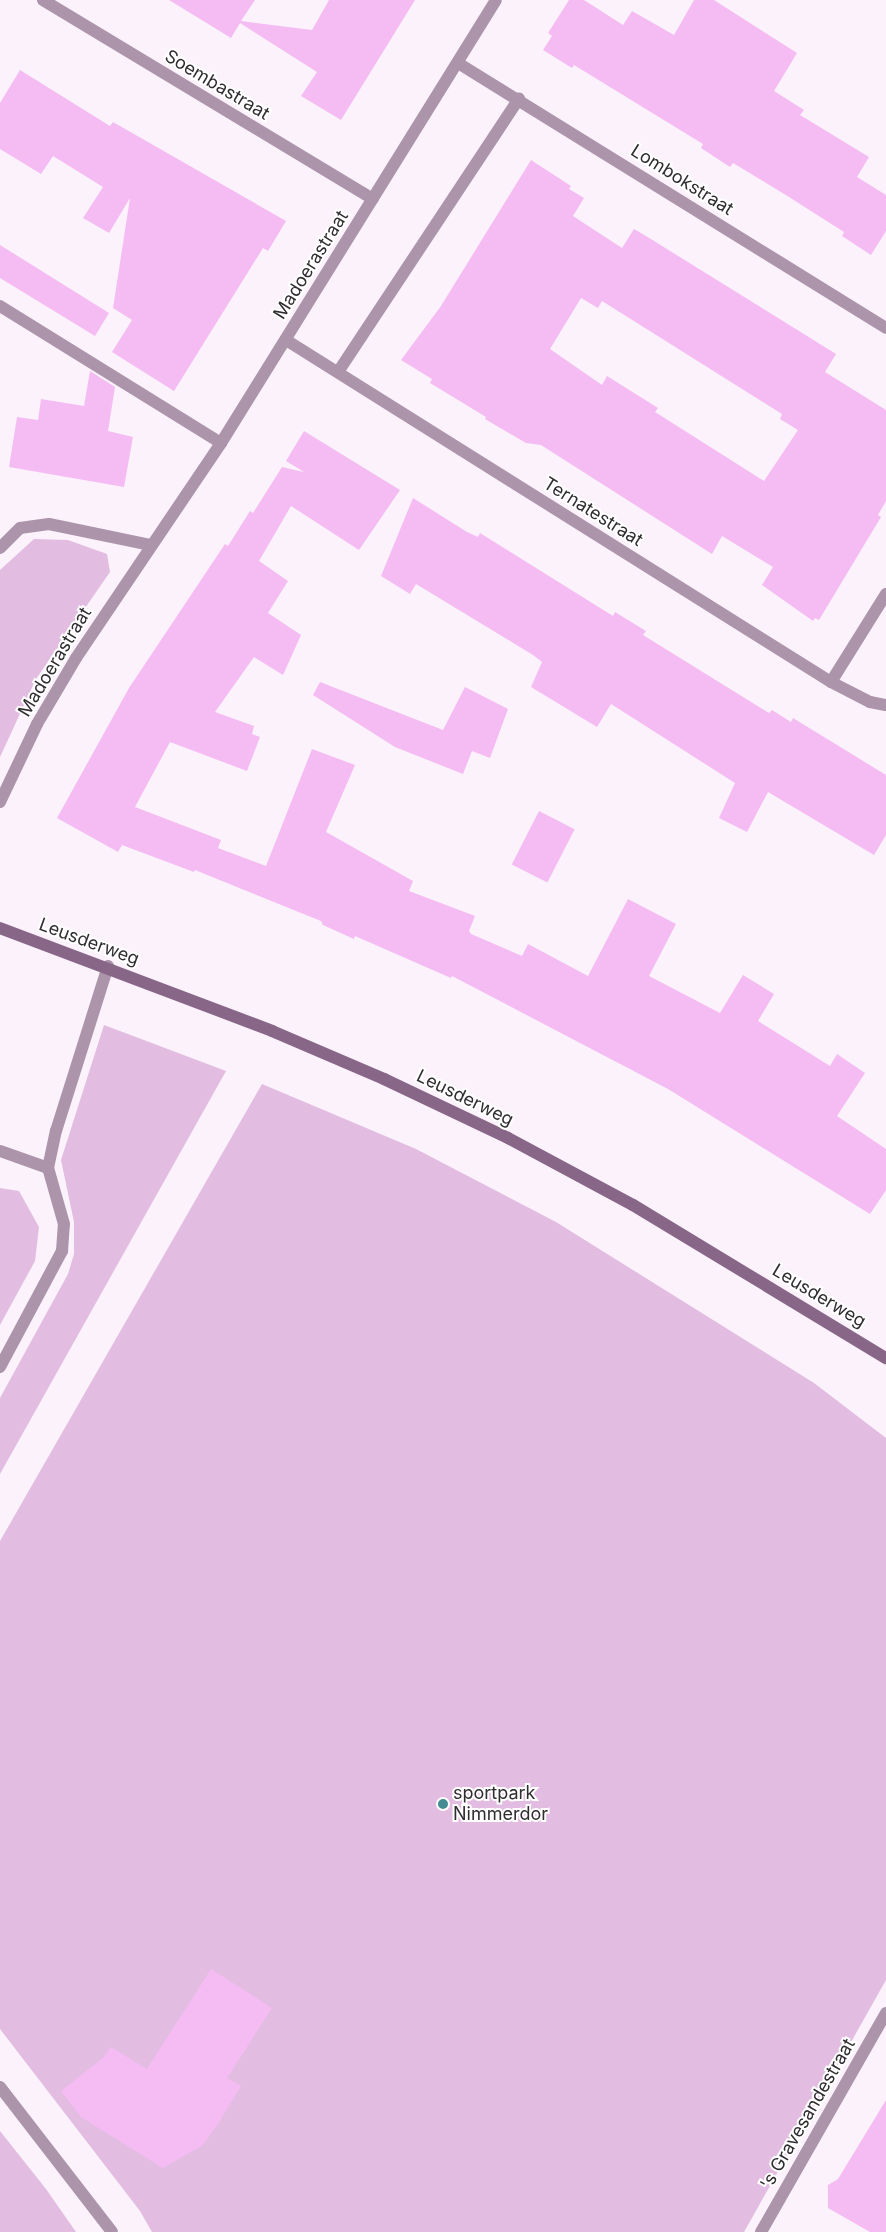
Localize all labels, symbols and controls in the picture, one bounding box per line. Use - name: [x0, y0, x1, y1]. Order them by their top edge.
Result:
- street label: Soembastraat: [161, 45, 273, 125]
- street label: Lombokstraat: [627, 140, 737, 220]
- street label: Madoerastraat: [269, 207, 353, 323]
- street label: Ternatestraat: [539, 473, 647, 551]
- street label: Madoerastraat: [14, 603, 96, 721]
- street label: Leusderweg: [36, 914, 142, 970]
- street label: Leusderweg: [413, 1065, 517, 1131]
- street label: Leusderweg: [768, 1260, 870, 1332]
- place label: sportpark Nimmerdor: [453, 1783, 548, 1826]
- marker: sportpark Nimmerdor: [437, 1798, 449, 1810]
- street label: 's Gravesandestraat: [756, 2035, 860, 2193]

